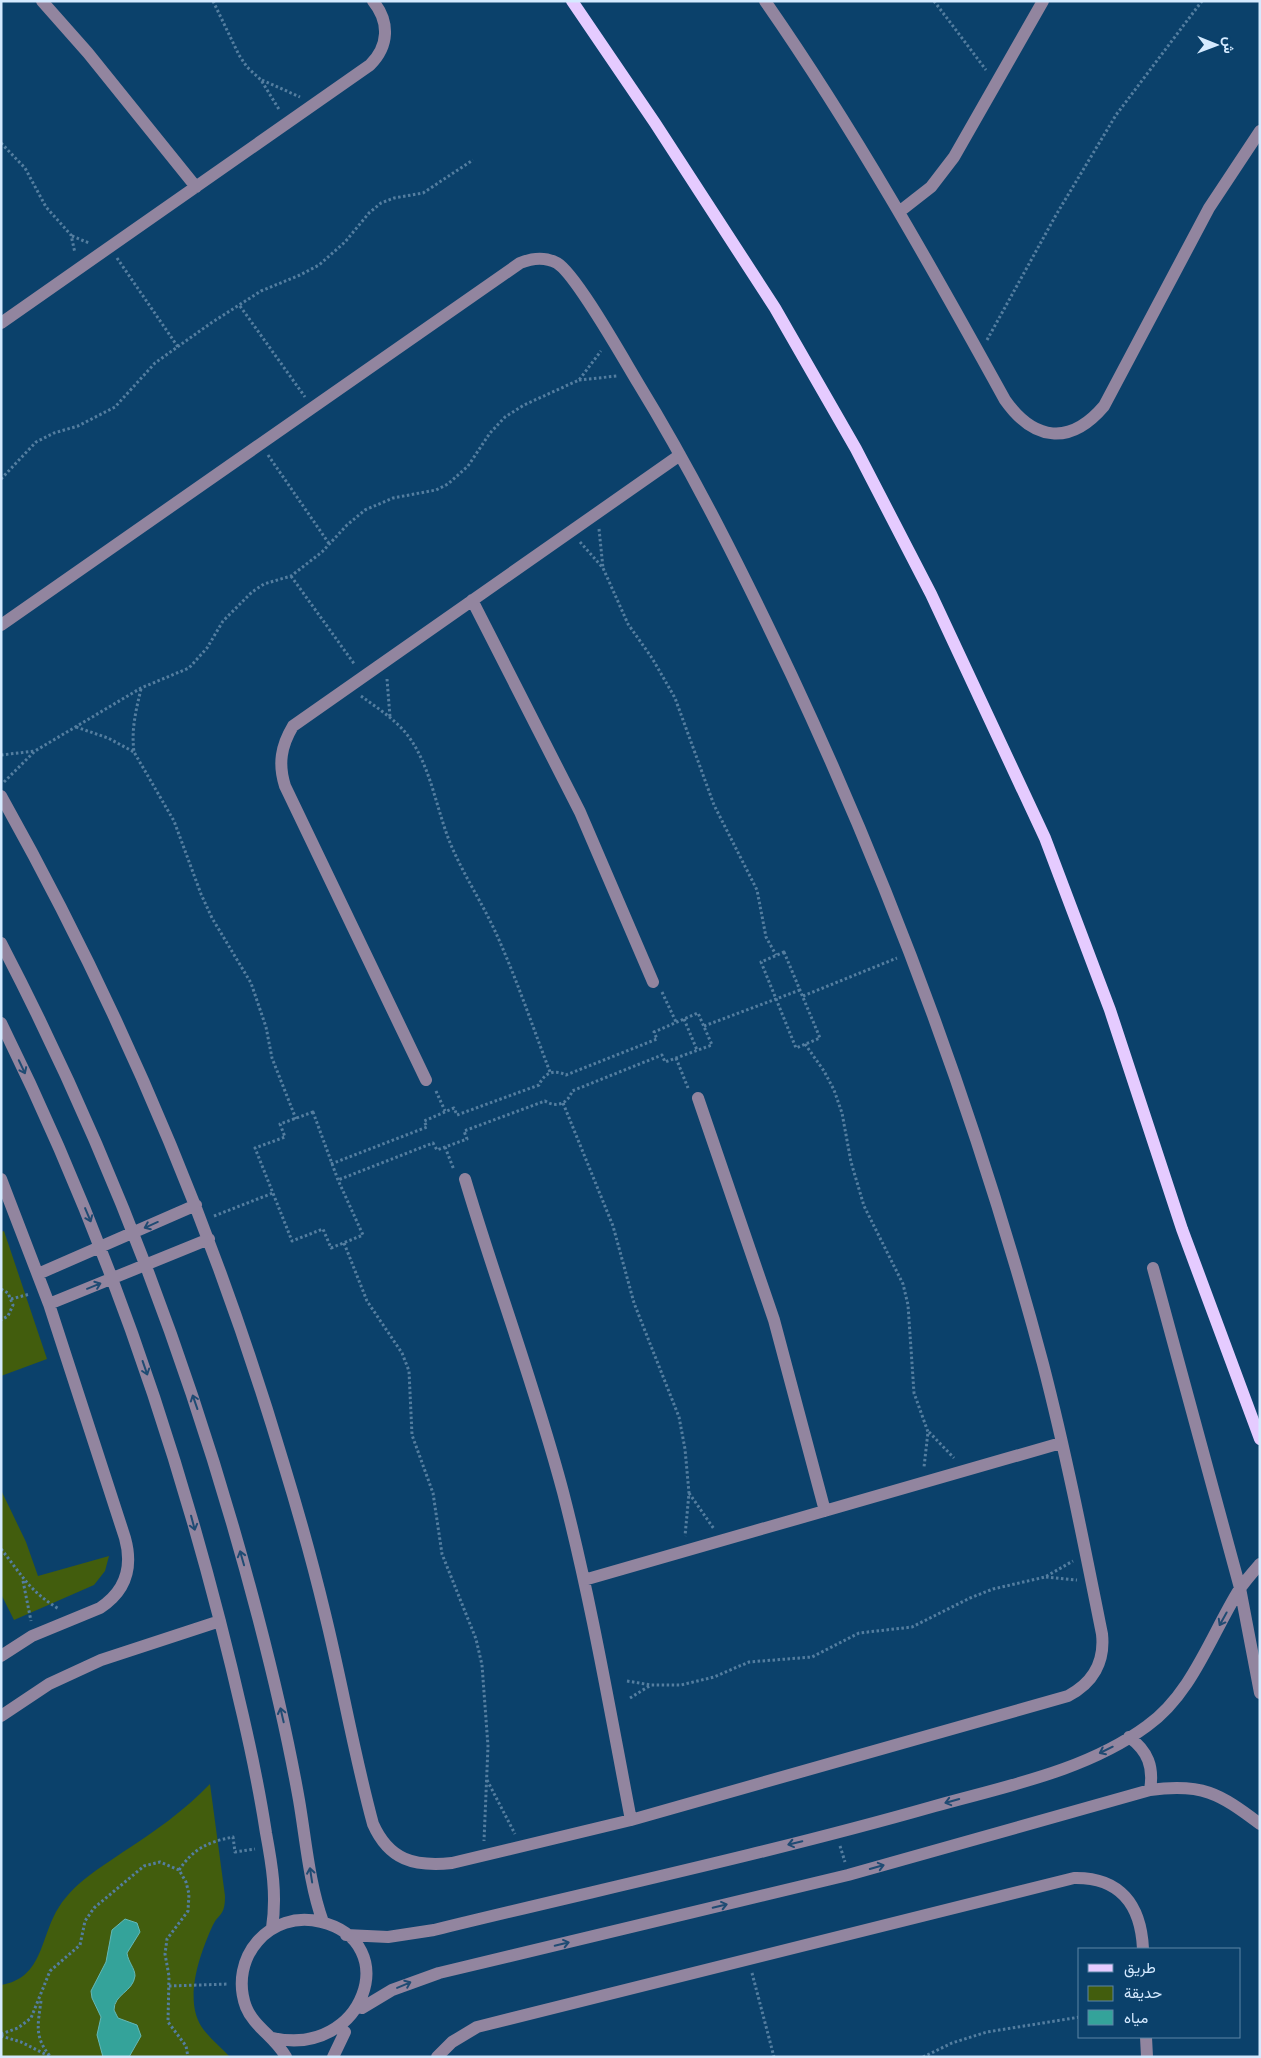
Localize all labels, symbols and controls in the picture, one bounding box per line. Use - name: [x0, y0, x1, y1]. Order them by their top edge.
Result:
- north arrow: [1191, 20, 1241, 70]
- text: ش: [1220, 37, 1237, 54]
- one-way arrow: [18, 1059, 28, 1074]
- one-way arrow: [84, 1207, 94, 1222]
- one-way arrow: [144, 1220, 159, 1230]
- one-way arrow: [86, 1280, 101, 1290]
- one-way arrow: [141, 1359, 150, 1375]
- one-way arrow: [190, 1395, 199, 1410]
- one-way arrow: [189, 1514, 198, 1530]
- one-way arrow: [236, 1550, 246, 1566]
- one-way arrow: [1217, 1611, 1227, 1625]
- one-way arrow: [277, 1708, 286, 1724]
- one-way arrow: [1099, 1746, 1114, 1755]
- one-way arrow: [945, 1797, 961, 1806]
- one-way arrow: [788, 1839, 804, 1848]
- one-way arrow: [869, 1861, 885, 1871]
- one-way arrow: [305, 1867, 315, 1883]
- one-way arrow: [711, 1901, 727, 1910]
- one-way arrow: [553, 1939, 569, 1948]
- legend: [1078, 1948, 1241, 2038]
- text: طريق: [1124, 1959, 1156, 1978]
- one-way arrow: [397, 1979, 412, 1988]
- text: حديقة: [1124, 1984, 1162, 2002]
- text: مياه: [1124, 2009, 1148, 2027]

